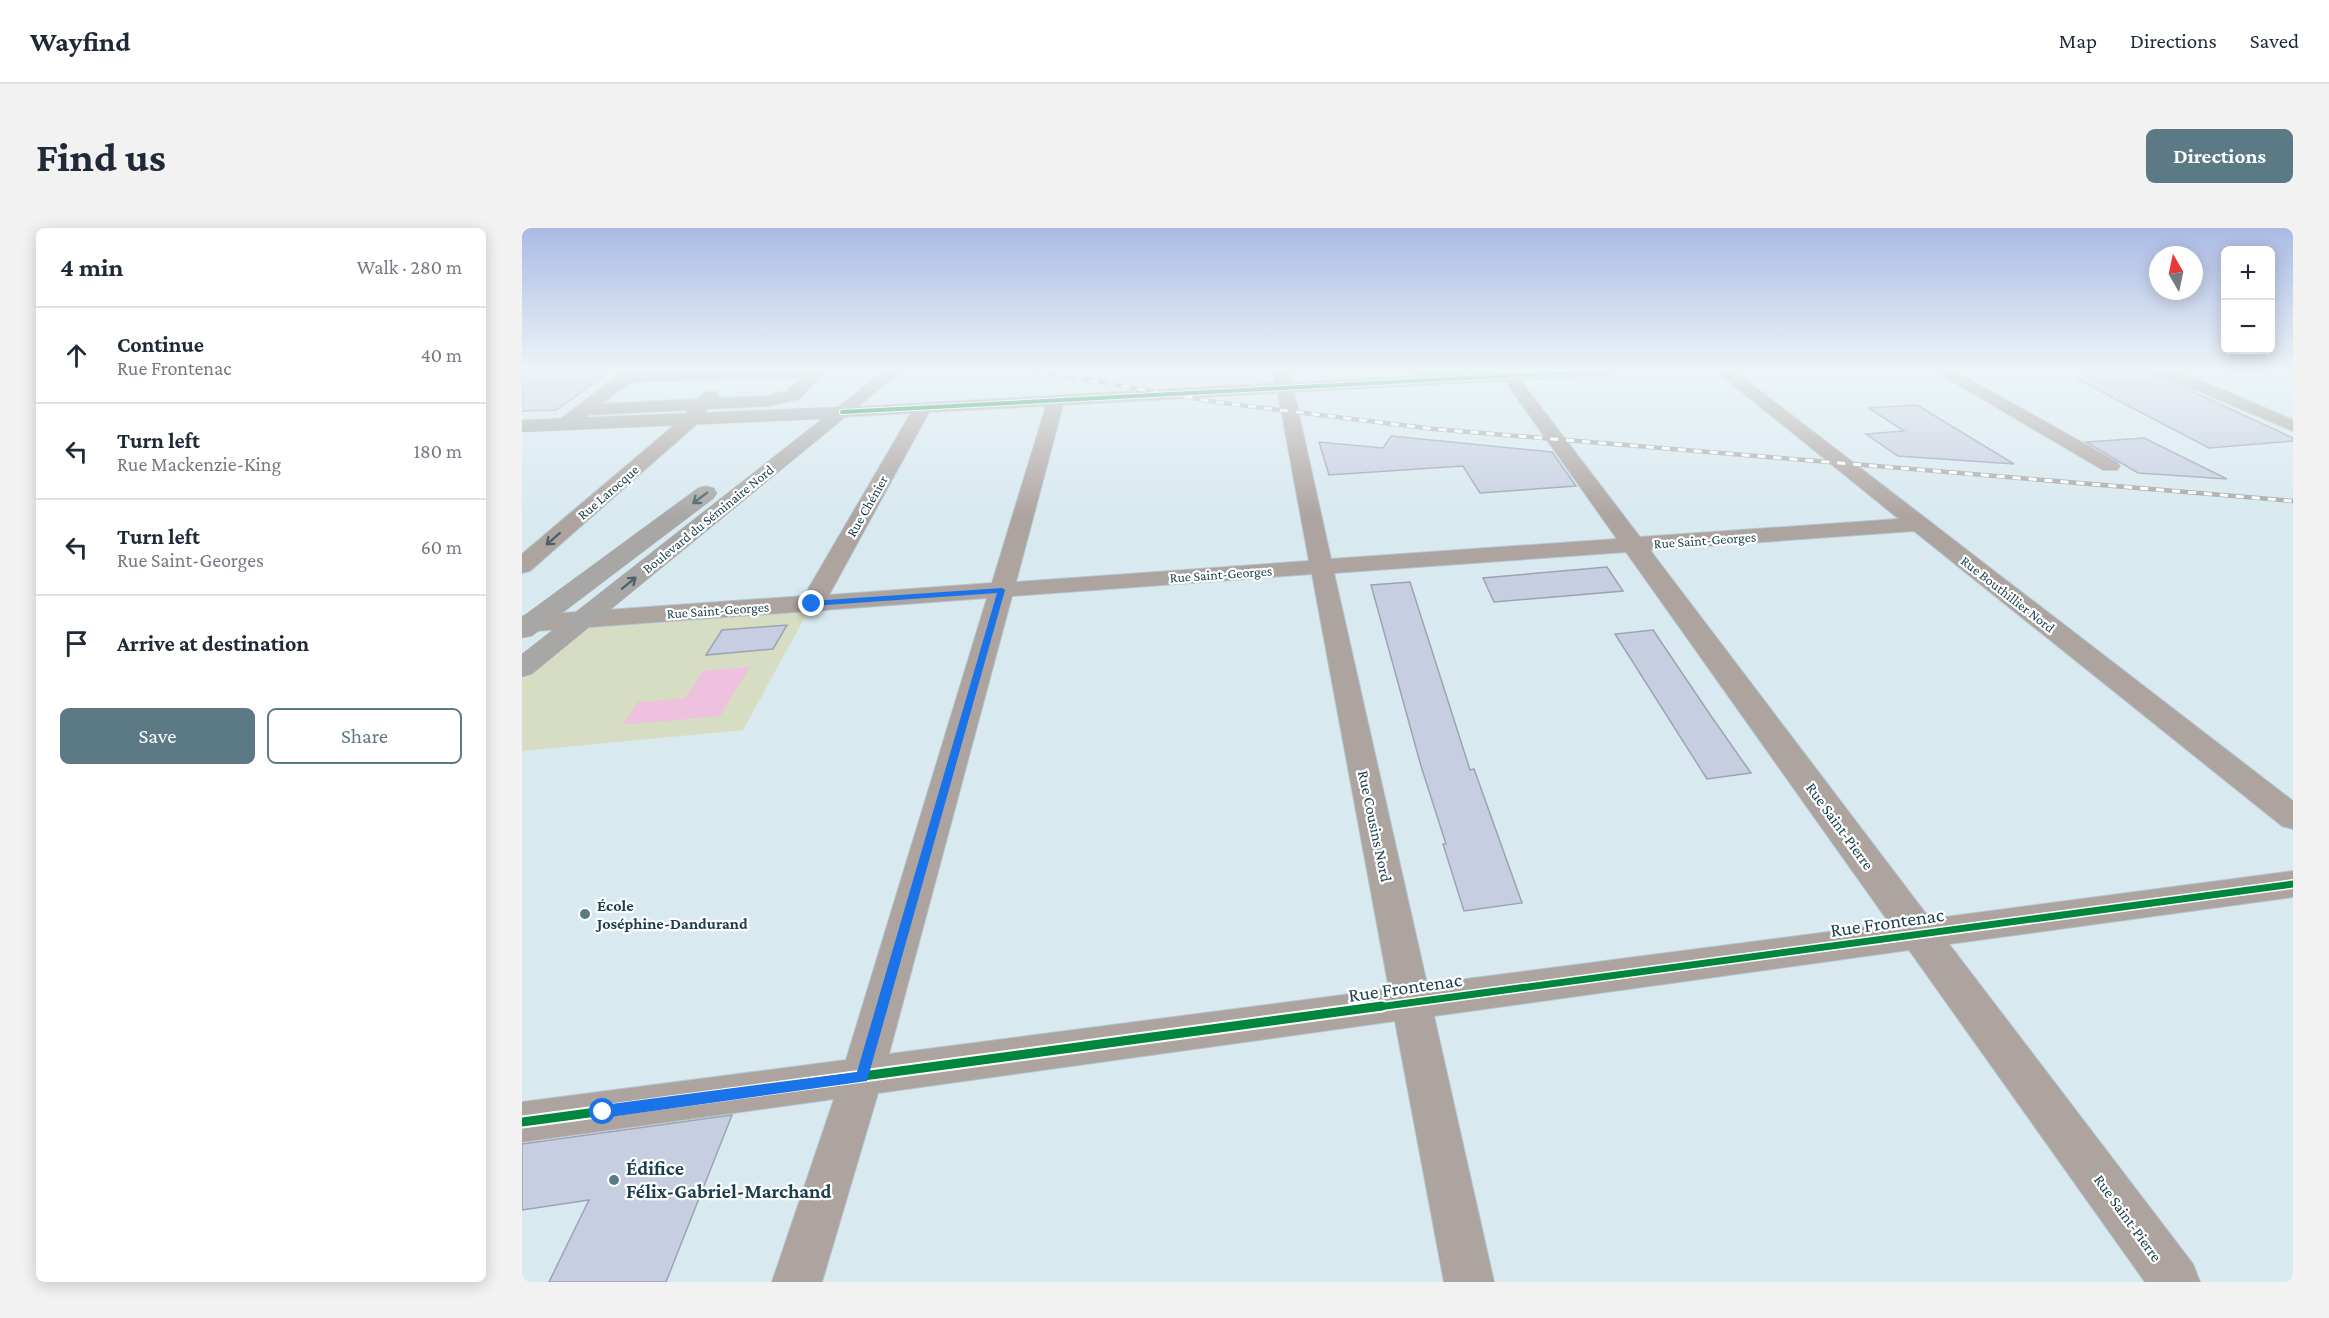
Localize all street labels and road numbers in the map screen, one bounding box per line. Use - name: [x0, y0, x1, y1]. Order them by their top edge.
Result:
- street label: Rue Larocque: [574, 461, 642, 523]
- street label: Boulevard du Séminaire Nord: [639, 461, 777, 577]
- street label: Rue Chénier: [843, 473, 891, 539]
- street label: Rue Saint-Georges: [1653, 528, 1757, 552]
- street label: Rue Bouthillier Nord: [1958, 552, 2059, 636]
- street label: Rue Saint-Georges: [1169, 562, 1273, 586]
- street label: Rue Saint-Georges: [666, 598, 770, 622]
- street label: Rue Cousins Nord: [1355, 769, 1395, 884]
- street label: Rue Saint-Pierre: [1803, 779, 1877, 873]
- street label: Rue Frontenac: [1829, 903, 1946, 941]
- street label: Rue Frontenac: [1347, 968, 1464, 1006]
- street label: Rue Saint-Pierre: [2091, 1171, 2165, 1265]

